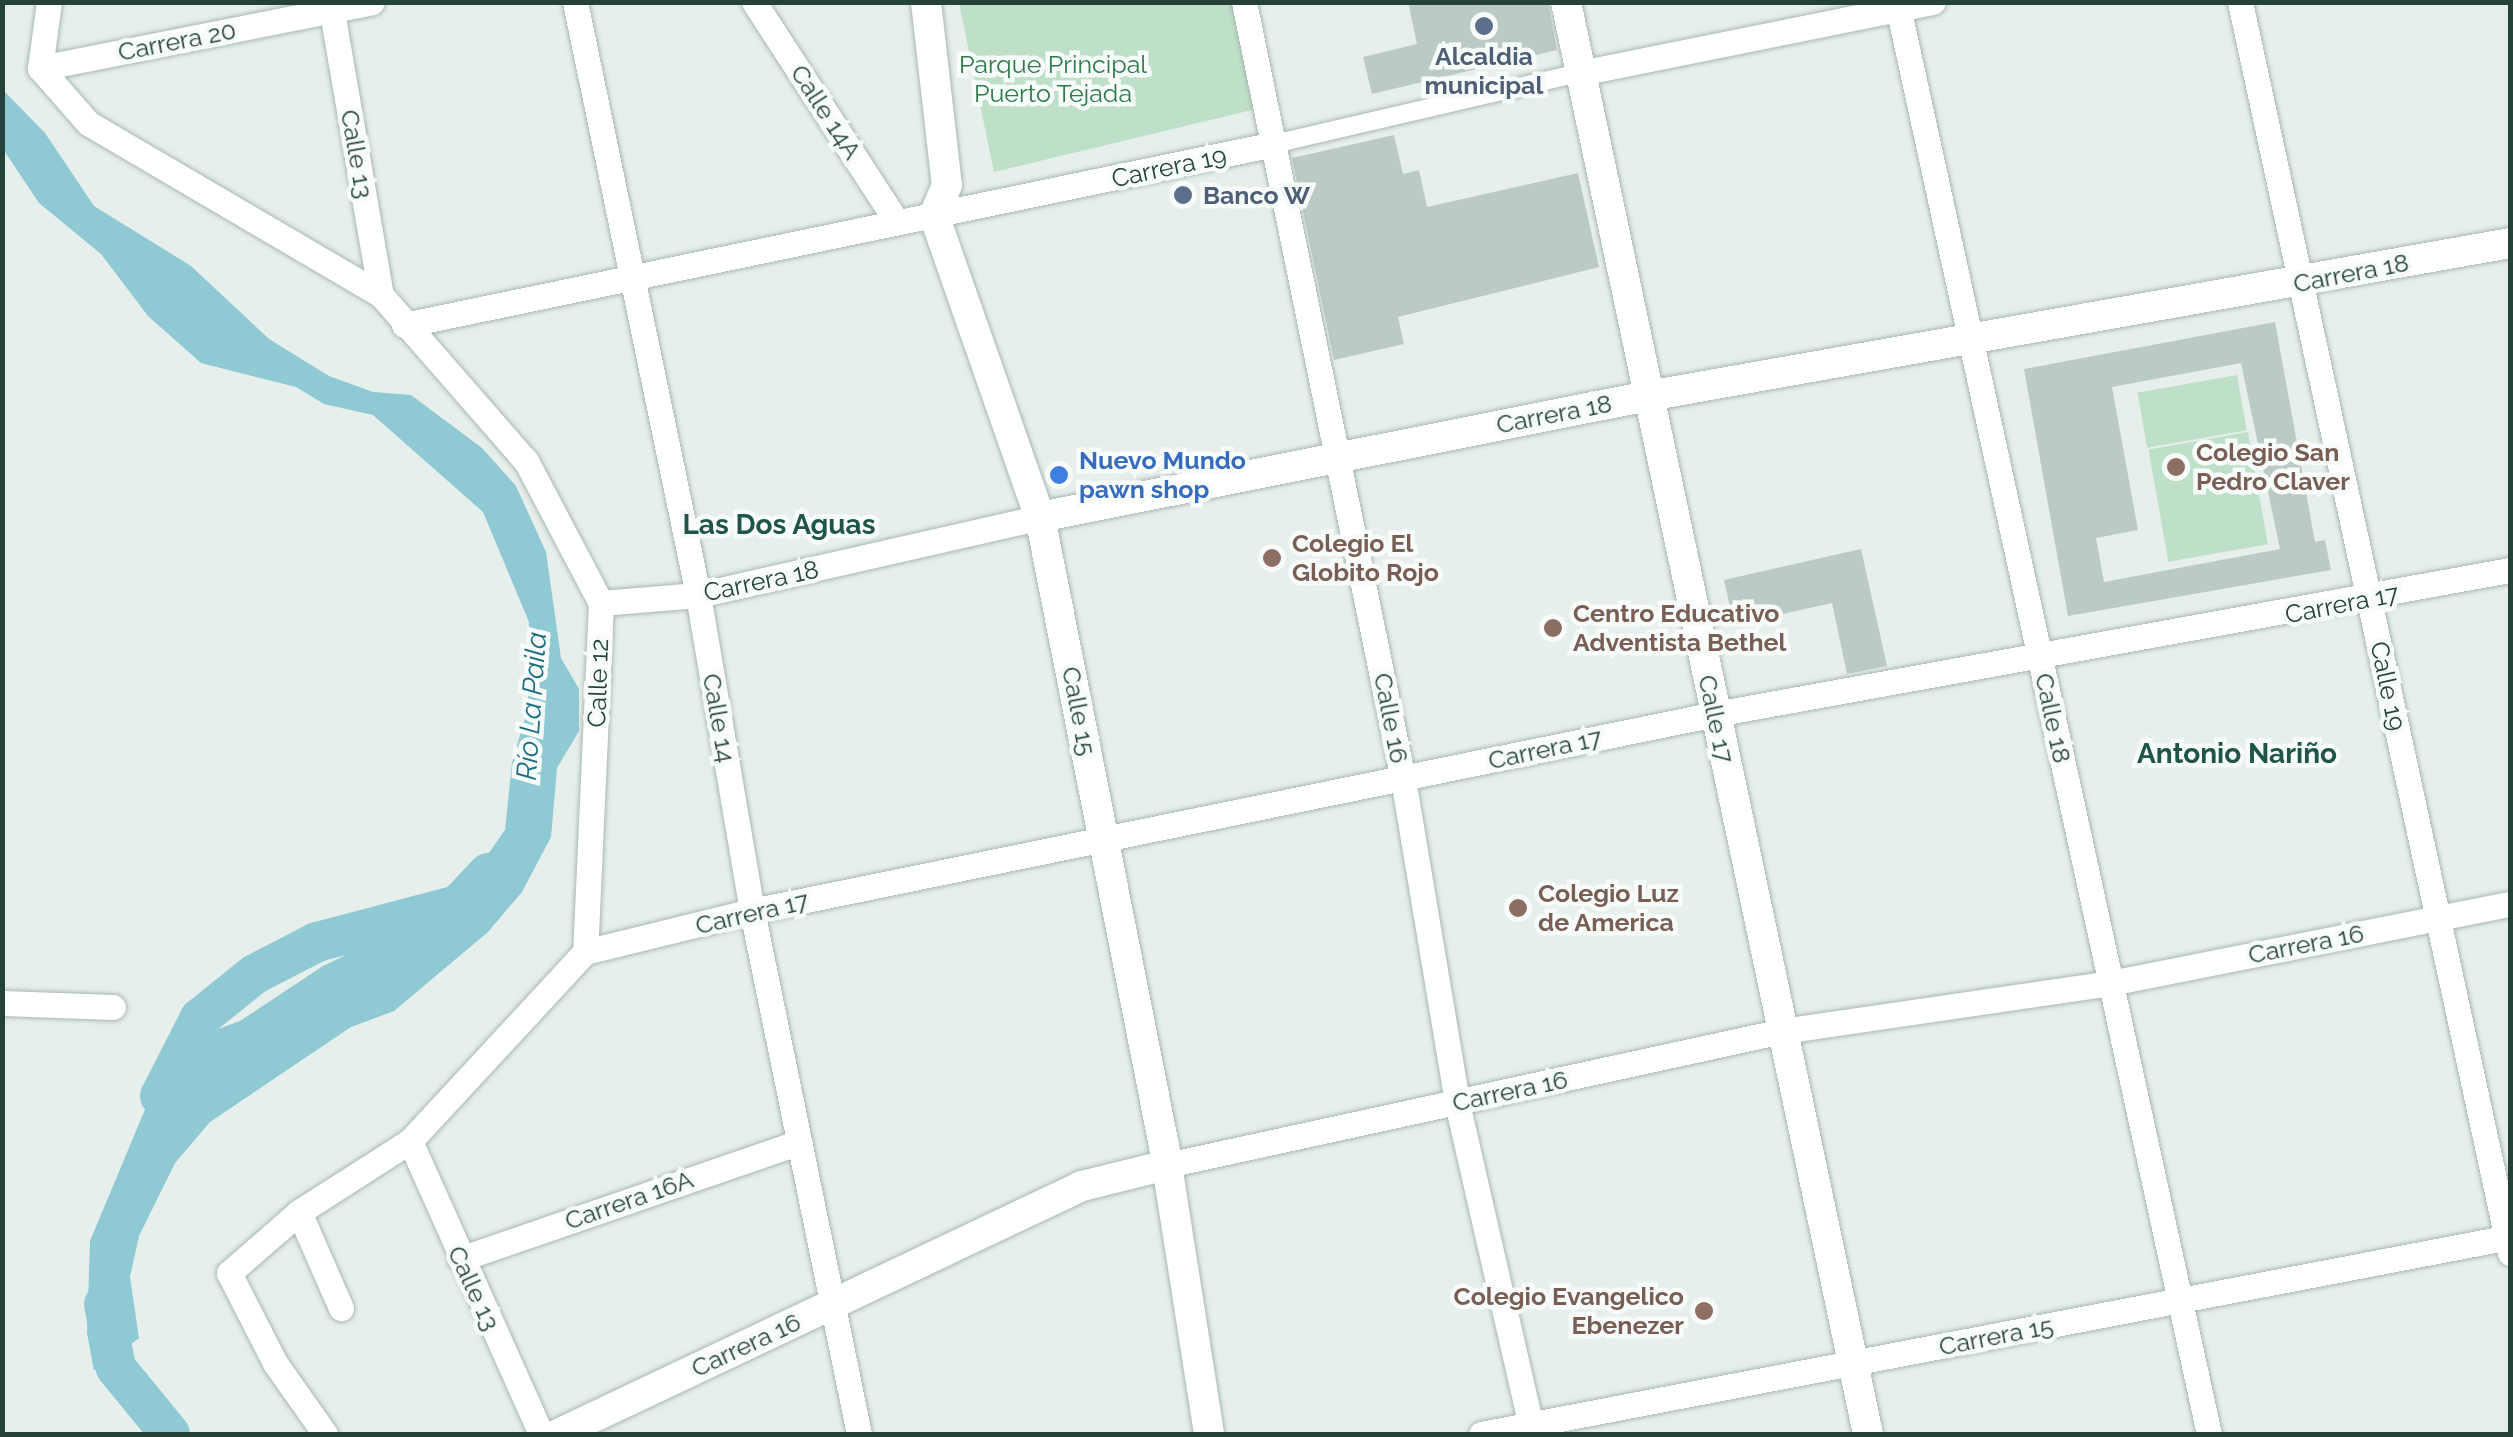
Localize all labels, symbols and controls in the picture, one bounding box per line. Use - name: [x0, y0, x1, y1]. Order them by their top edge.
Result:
- street label: Carrera 20: [115, 15, 239, 67]
- marker: Alcaldia municipal: [1473, 15, 1495, 37]
- place label: Alcaldia municipal: [1425, 42, 1543, 101]
- park label: Parque Principal Puerto Tejada: [959, 50, 1147, 109]
- street label: Calle 14A: [784, 59, 868, 165]
- street label: Calle 13: [334, 107, 380, 201]
- street label: Carrera 19: [1109, 140, 1229, 194]
- place label: Banco W: [1203, 180, 1311, 210]
- marker: Banco W: [1172, 184, 1194, 206]
- street label: Carrera 18: [2291, 247, 2411, 299]
- street label: Carrera 18: [1494, 388, 1614, 440]
- place label: Colegio San Pedro Claver: [2196, 438, 2350, 497]
- place label: Nuevo Mundo pawn shop: [1079, 446, 1246, 505]
- marker: Colegio San Pedro Claver: [2165, 456, 2187, 478]
- marker: Nuevo Mundo pawn shop: [1048, 464, 1070, 486]
- district label: Las Dos Aguas: [682, 508, 876, 542]
- place label: Colegio El Globito Rojo: [1292, 529, 1439, 588]
- marker: Colegio El Globito Rojo: [1261, 547, 1283, 569]
- street label: Carrera 18: [701, 554, 821, 608]
- street label: Carrera 17: [2283, 578, 2401, 630]
- place label: Centro Educativo Adventista Bethel: [1573, 599, 1786, 658]
- marker: Centro Educativo Adventista Bethel: [1542, 617, 1564, 639]
- water label: Río La Paila: [510, 631, 554, 781]
- street label: Calle 12: [581, 638, 615, 728]
- street label: Calle 19: [2364, 638, 2412, 734]
- street label: Calle 15: [1056, 664, 1102, 758]
- street label: Calle 16: [1368, 670, 1414, 766]
- street label: Calle 18: [2029, 670, 2077, 766]
- street label: Calle 14: [696, 671, 742, 765]
- street label: Calle 17: [1692, 672, 1740, 766]
- street label: Carrera 17: [1486, 722, 1604, 776]
- district label: Antonio Nariño: [2137, 737, 2337, 771]
- place label: Colegio Luz de America: [1538, 879, 1679, 938]
- street label: Carrera 17: [692, 885, 812, 941]
- marker: Colegio Luz de America: [1507, 897, 1529, 919]
- street label: Carrera 16: [2246, 918, 2366, 970]
- street label: Carrera 16: [1450, 1064, 1570, 1118]
- street label: Carrera 16A: [561, 1164, 697, 1236]
- street label: Calle 13: [441, 1241, 507, 1335]
- place label: Colegio Evangelico Ebenezer: [1454, 1282, 1684, 1341]
- marker: Colegio Evangelico Ebenezer: [1693, 1300, 1715, 1322]
- street label: Carrera 16: [687, 1307, 805, 1383]
- street label: Carrera 15: [1936, 1310, 2056, 1362]

